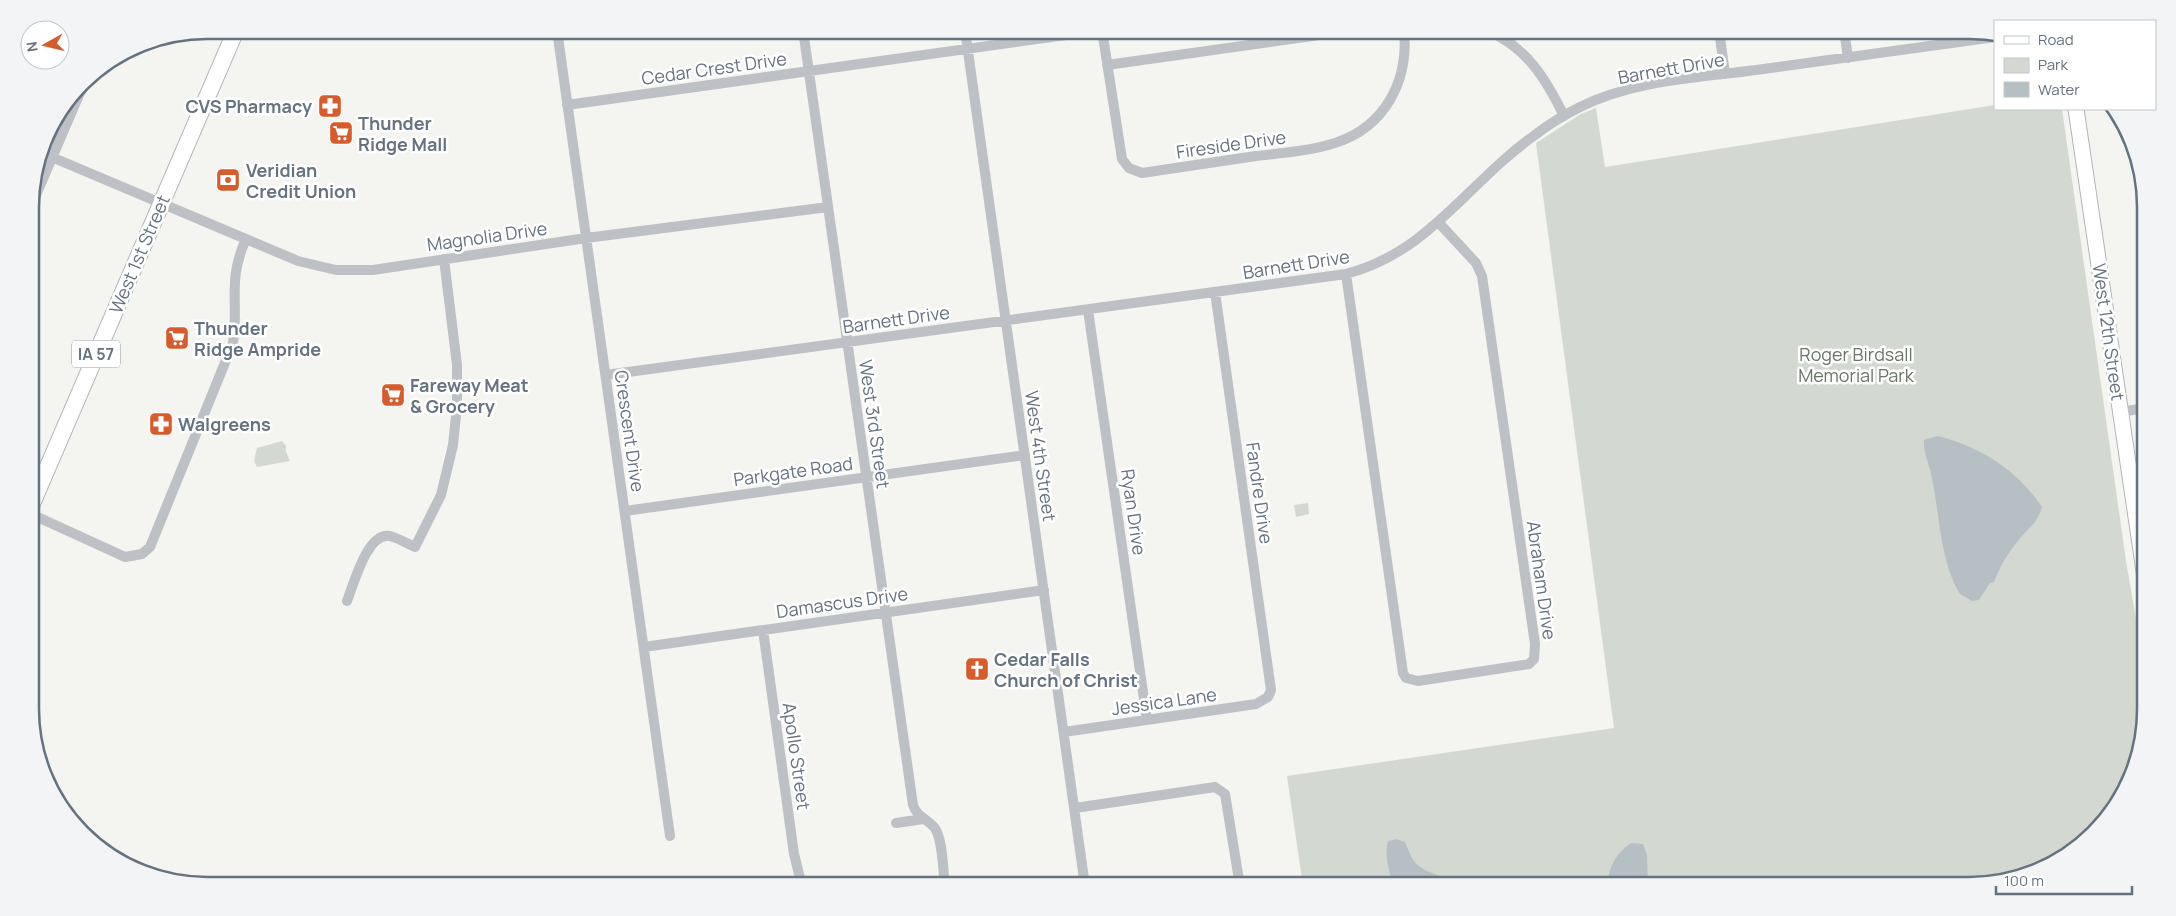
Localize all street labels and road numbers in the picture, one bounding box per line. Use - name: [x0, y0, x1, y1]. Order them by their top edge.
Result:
- street label: Cedar Crest Drive: [640, 46, 788, 90]
- street label: Barnett Drive: [1616, 47, 1726, 89]
- street label: Fireside Drive: [1175, 124, 1287, 164]
- street label: West 1st Street: [103, 191, 175, 317]
- street label: Magnolia Drive: [425, 216, 549, 256]
- street label: Barnett Drive: [1241, 244, 1351, 284]
- street label: West 12th Street: [2088, 262, 2130, 402]
- street label: Barnett Drive: [841, 300, 951, 338]
- road number: IA 57: [72, 340, 120, 368]
- street label: West 3rd Street: [854, 358, 896, 490]
- street label: Crescent Drive: [610, 369, 650, 493]
- street label: West 4th Street: [1020, 389, 1062, 523]
- street label: Fandre Drive: [1241, 441, 1279, 545]
- street label: Parkgate Road: [732, 451, 854, 491]
- street label: Ryan Drive: [1116, 467, 1152, 557]
- street label: Abraham Drive: [1522, 519, 1562, 641]
- street label: Damascus Drive: [775, 581, 909, 623]
- street label: Jessica Lane: [1110, 682, 1218, 720]
- street label: Apollo Street: [778, 701, 816, 811]

